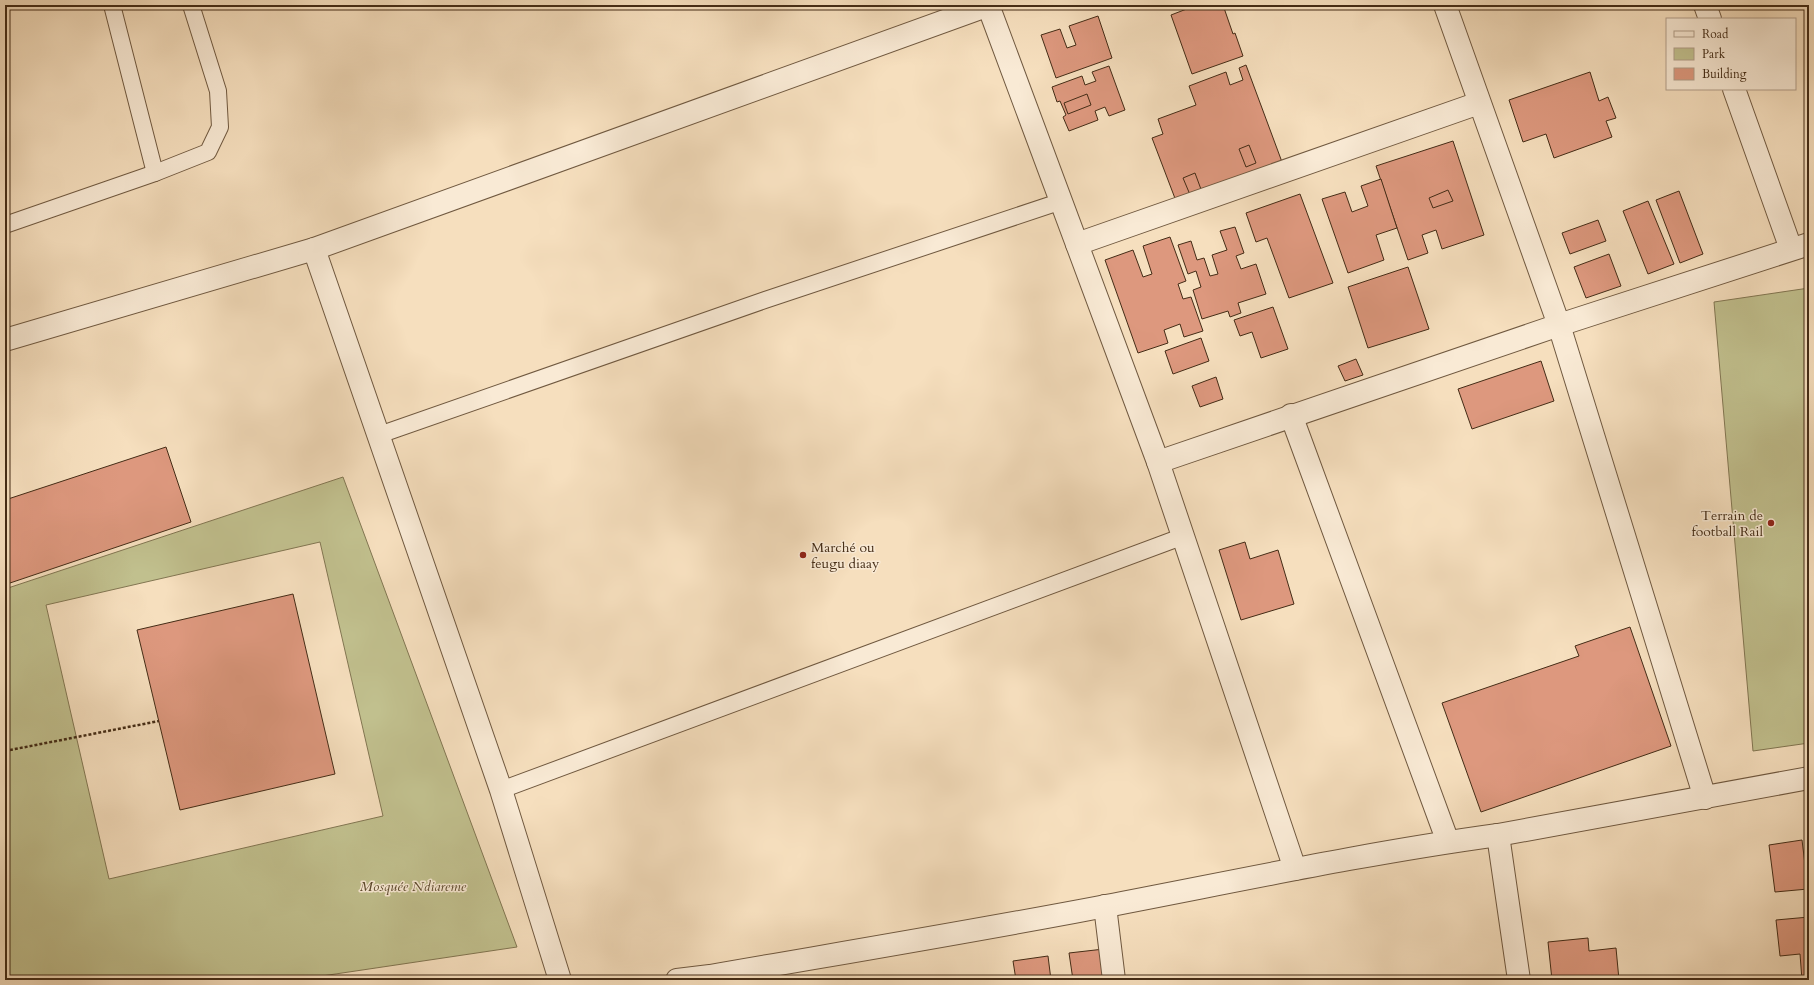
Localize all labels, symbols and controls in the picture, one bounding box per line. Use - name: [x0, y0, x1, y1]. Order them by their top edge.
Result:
- legend: [1666, 18, 1796, 90]
- text: Road: [1702, 26, 1729, 42]
- text: Park: [1702, 46, 1726, 62]
- text: Building: [1702, 66, 1747, 82]
- place label: Terrain de football Rail: [1691, 506, 1763, 541]
- marker: Terrain de football Rail: [1766, 518, 1776, 528]
- place label: Marché ou feugu diaay: [811, 538, 880, 573]
- marker: Marché ou feugu diaay: [798, 550, 808, 560]
- park label: Mosquée Ndiareme: [360, 877, 467, 896]

